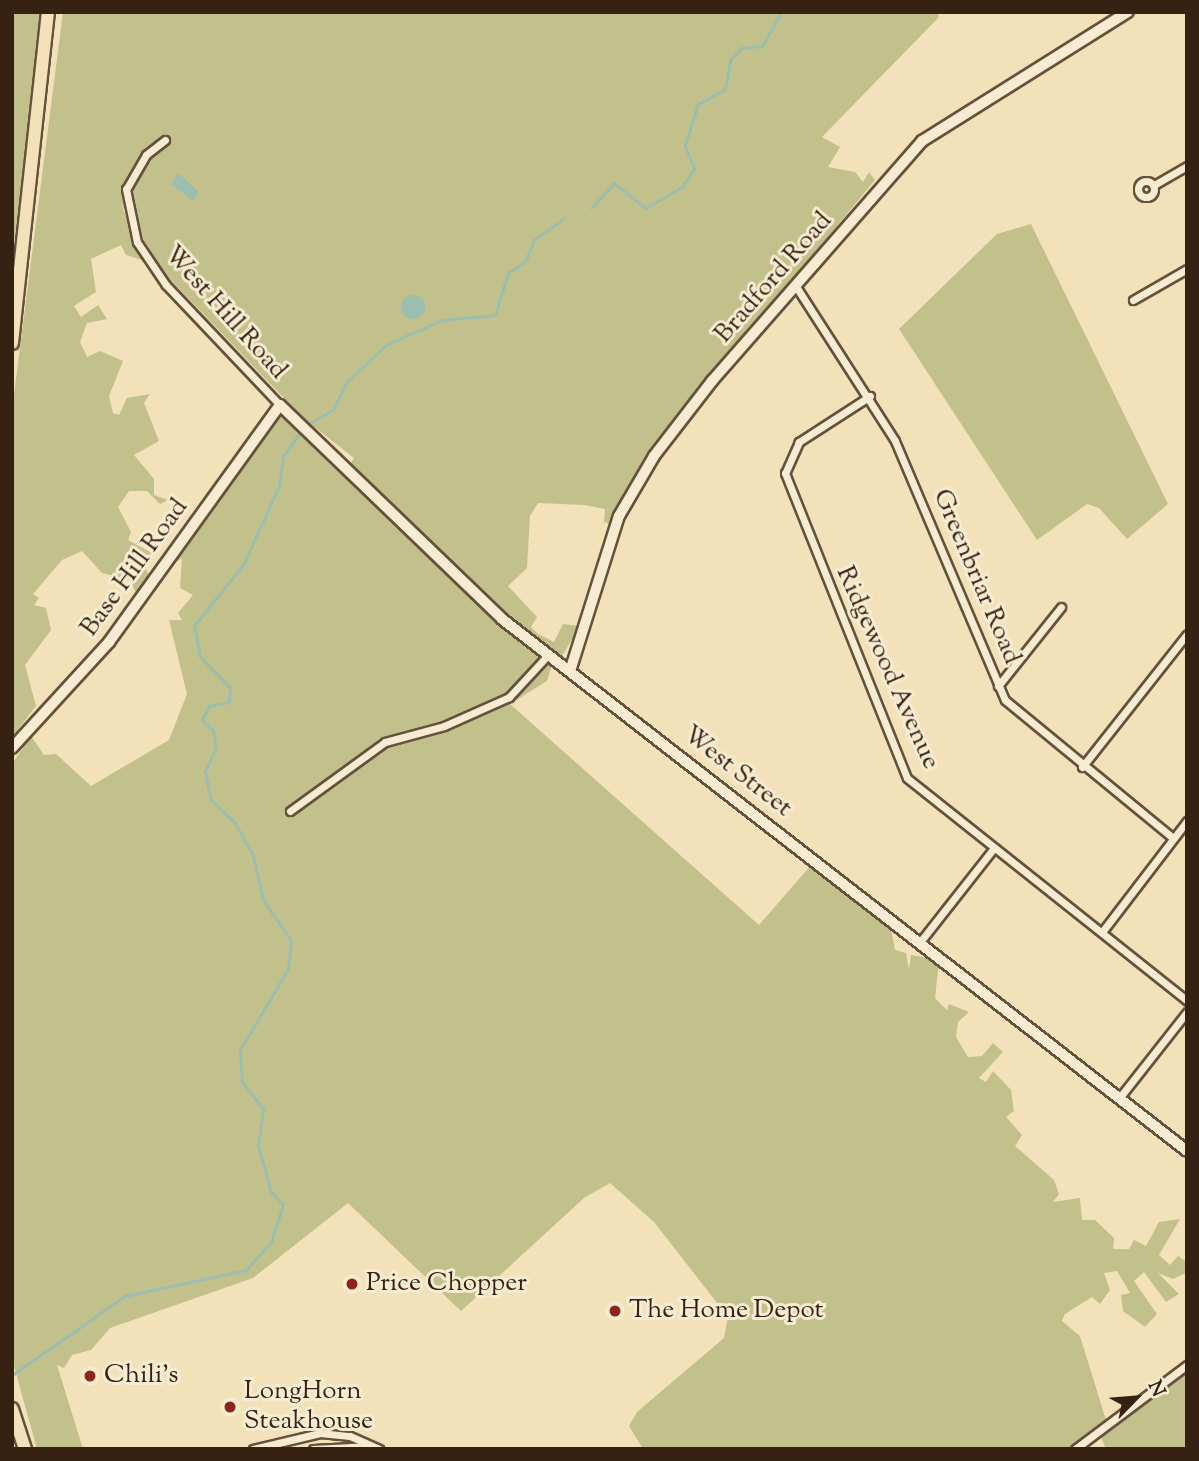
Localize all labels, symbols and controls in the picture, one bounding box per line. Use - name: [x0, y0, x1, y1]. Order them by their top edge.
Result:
- street label: Bradford Road: [709, 206, 839, 350]
- street label: West Hill Road: [157, 240, 293, 386]
- street label: Greenbriar Road: [925, 485, 1027, 669]
- street label: Base Hill Road: [75, 493, 195, 643]
- street label: Ridgewood Avenue: [828, 562, 946, 774]
- street label: West Street: [676, 720, 798, 824]
- place label: Price Chopper: [366, 1268, 527, 1300]
- marker: Price Chopper: [344, 1276, 360, 1292]
- place label: The Home Depot: [629, 1295, 823, 1327]
- marker: The Home Depot: [607, 1303, 623, 1319]
- place label: Chili's: [104, 1360, 178, 1392]
- north arrow: [1101, 1363, 1171, 1433]
- marker: Chili's: [82, 1368, 98, 1384]
- place label: LongHorn Steakhouse: [244, 1376, 373, 1438]
- text: N: [1140, 1376, 1171, 1401]
- marker: LongHorn Steakhouse: [222, 1399, 238, 1415]

